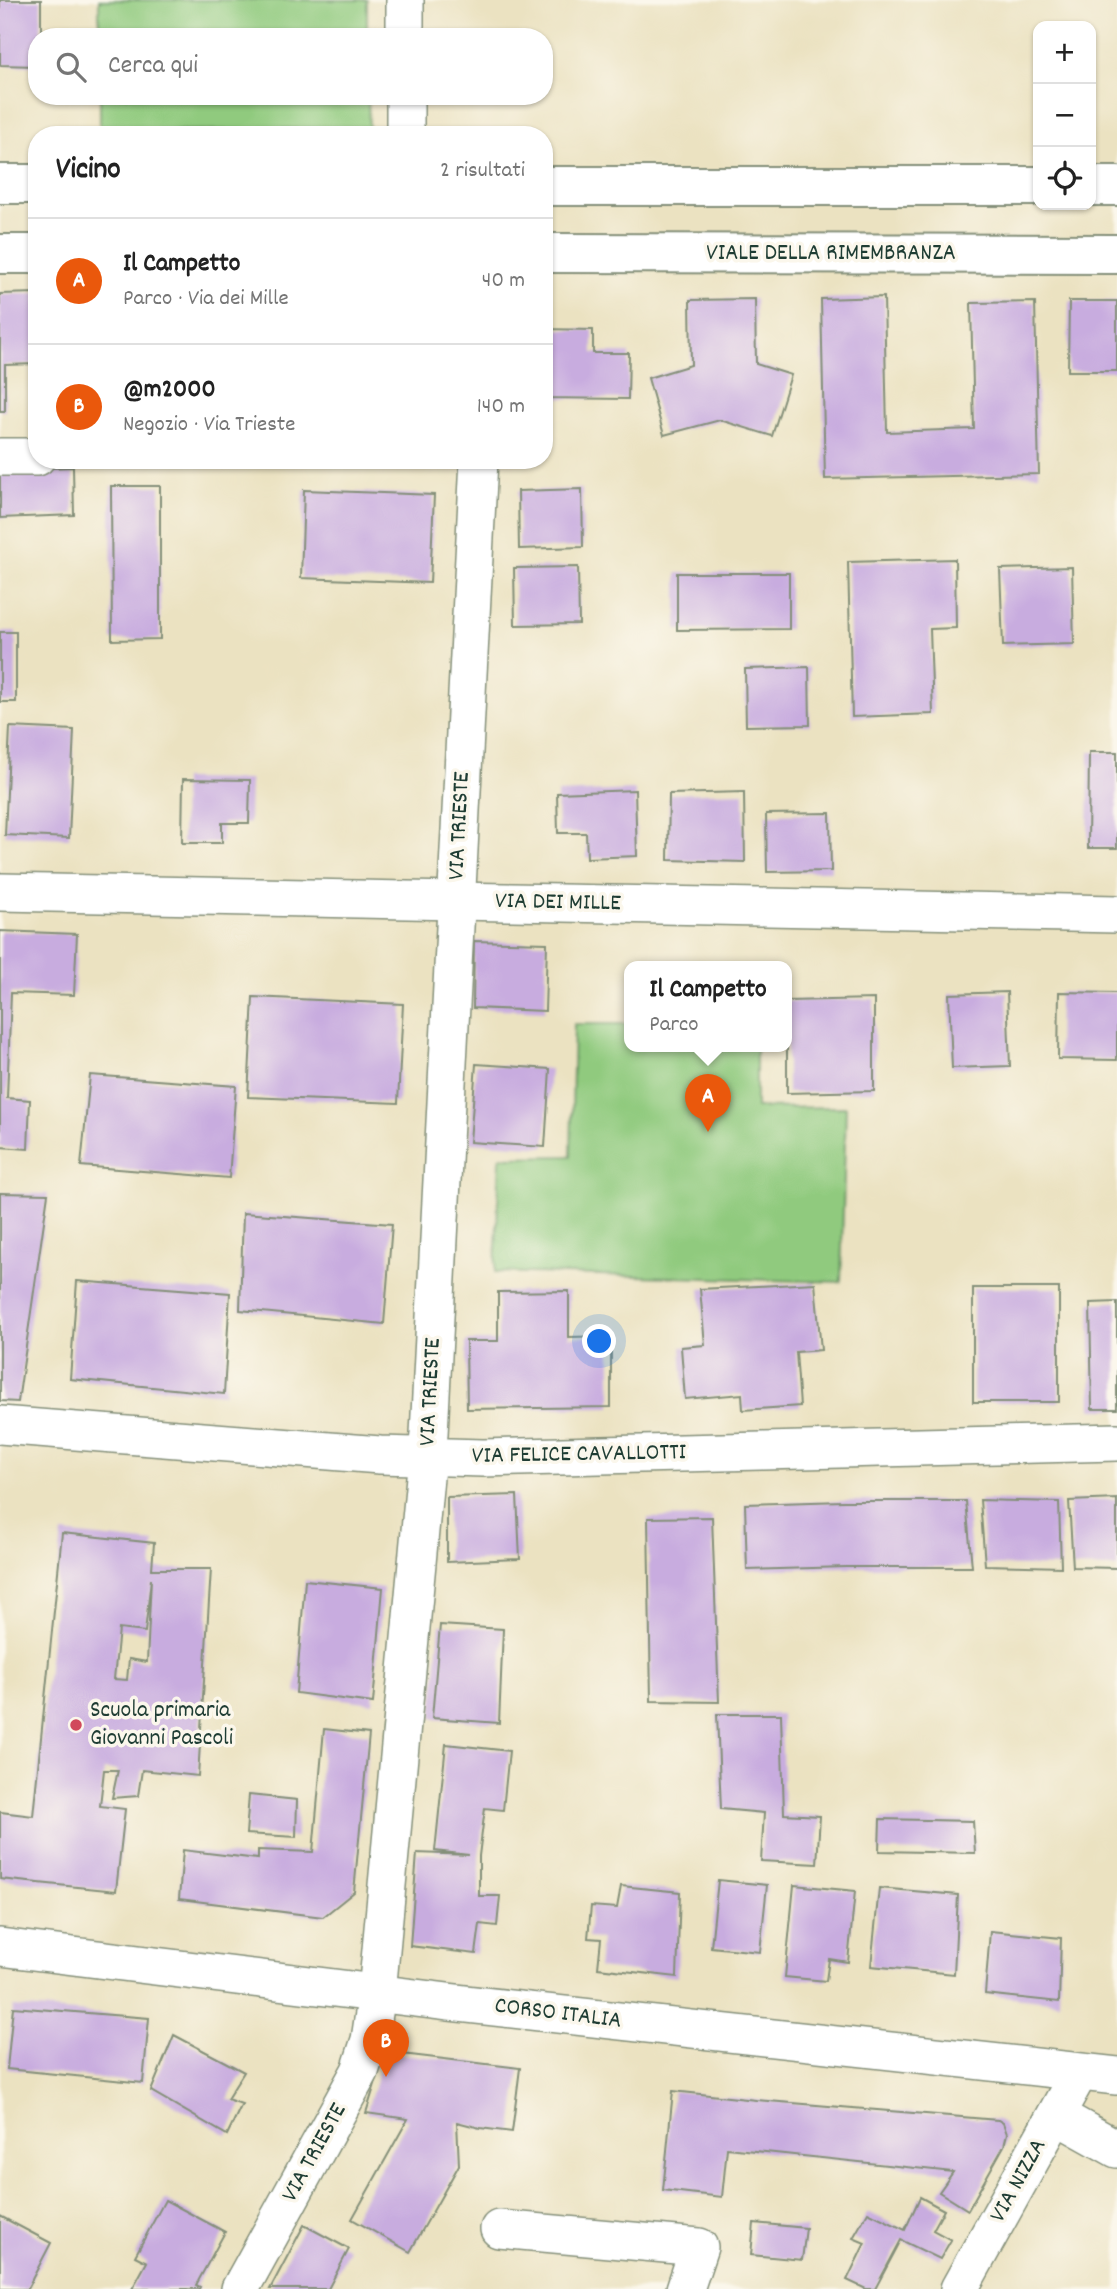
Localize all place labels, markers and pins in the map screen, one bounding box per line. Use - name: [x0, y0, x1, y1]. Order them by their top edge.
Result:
- pin: A: [685, 1074, 731, 1132]
- place label: Scuola primaria Giovanni Pascoli: [90, 1694, 233, 1756]
- marker: Scuola primaria Giovanni Pascoli: [68, 1717, 84, 1733]
- pin: B: [363, 2019, 409, 2077]

